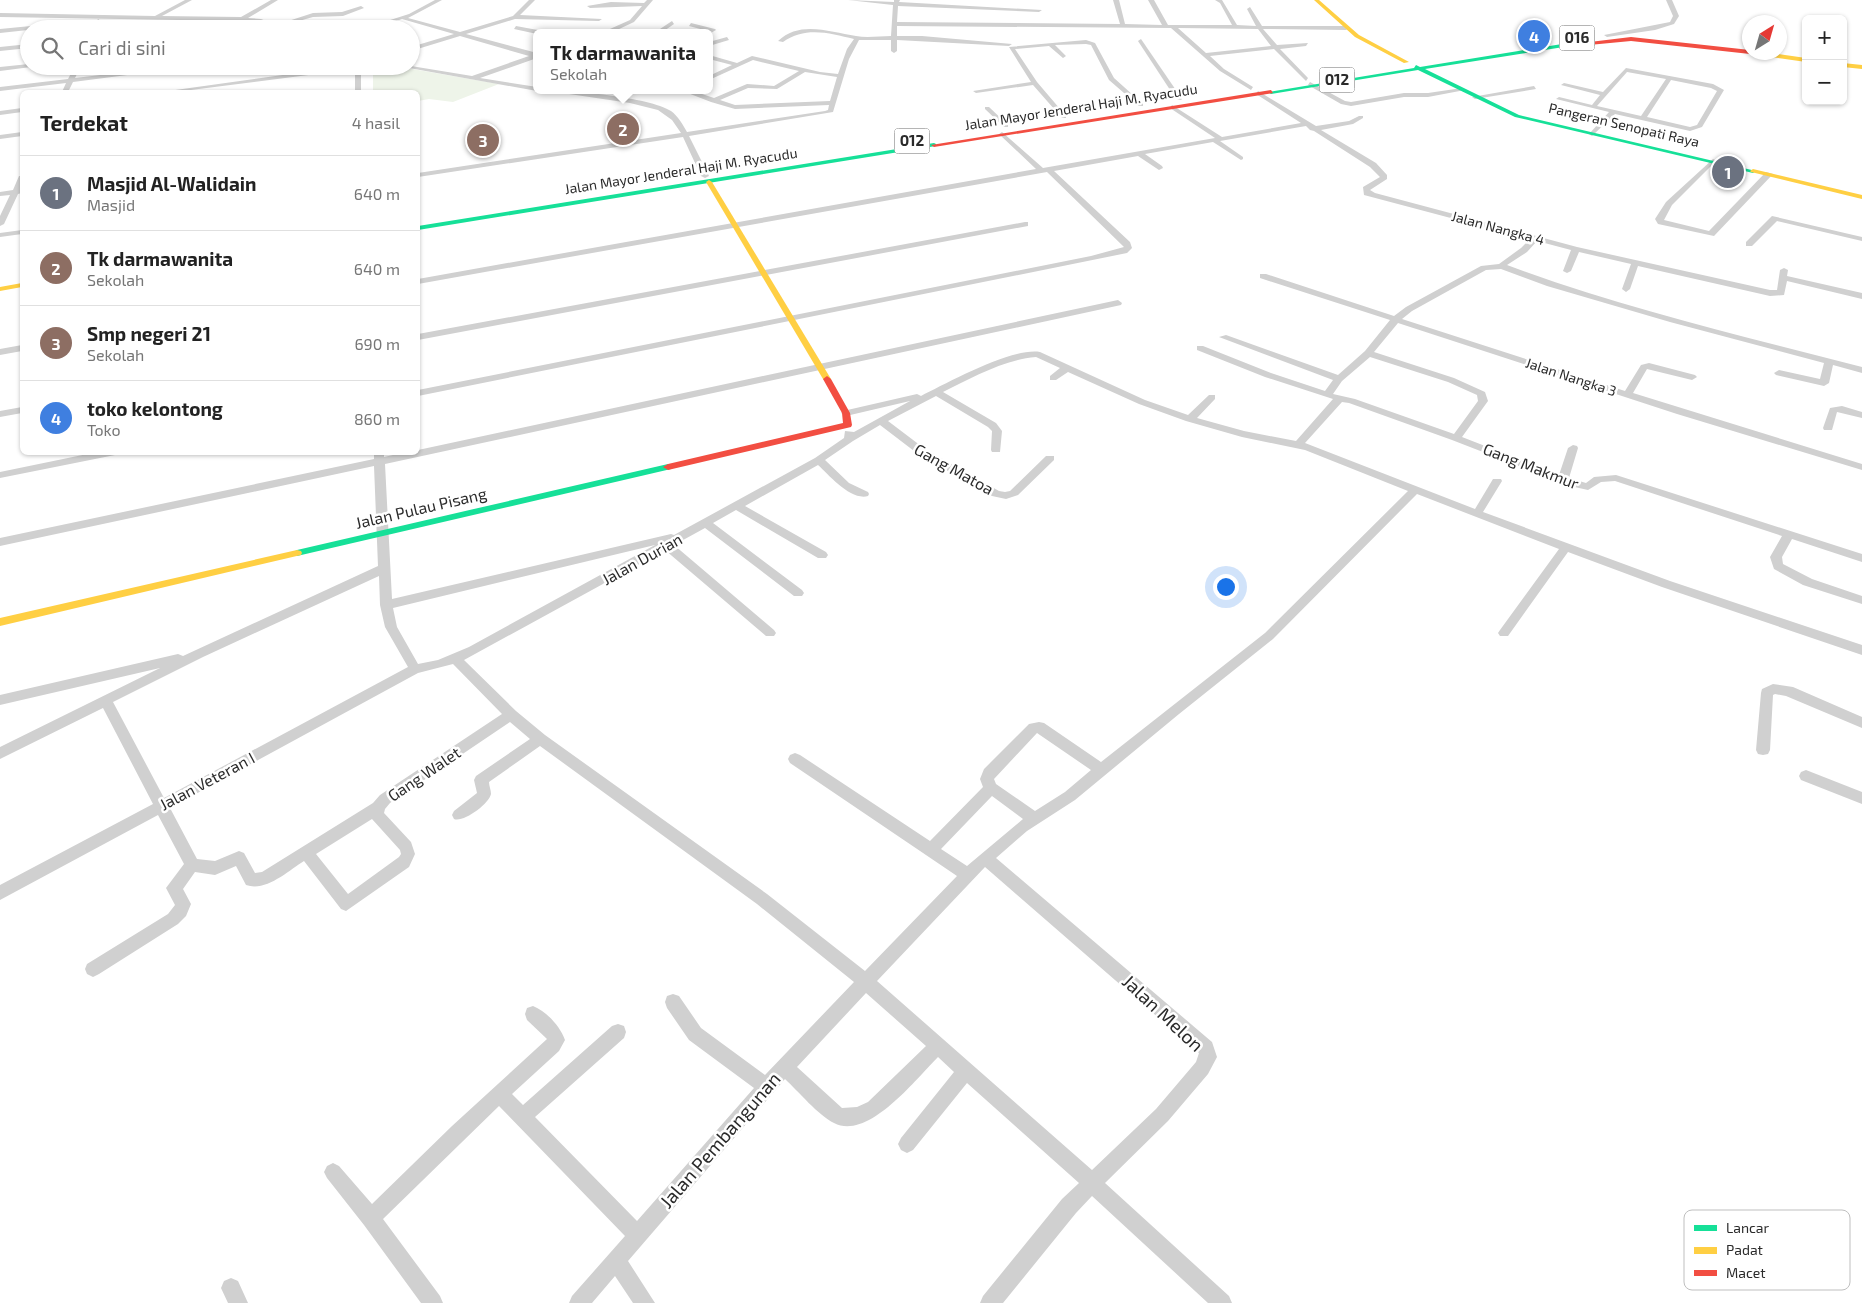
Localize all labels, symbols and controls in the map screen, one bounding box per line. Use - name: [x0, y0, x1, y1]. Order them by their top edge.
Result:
- north arrow: [1742, 15, 1787, 60]
- map controls: [1802, 15, 1847, 105]
- button: +: [1802, 15, 1847, 60]
- pin: 4: [1518, 17, 1550, 55]
- search box: [20, 20, 420, 75]
- road number: 016: [1560, 26, 1594, 50]
- popup: [533, 29, 713, 94]
- icon: search: [38, 34, 66, 62]
- text: Cari di sini: [78, 36, 166, 59]
- text: Tk darmawanita: [550, 41, 696, 64]
- button: −: [1802, 60, 1847, 105]
- text: Sekolah: [550, 64, 607, 83]
- road number: 012: [1320, 68, 1354, 92]
- street label: Jalan Mayor Jenderal Haji M. Ryacudu: [963, 80, 1198, 133]
- street label: Pangeran Senopati Raya: [1547, 99, 1701, 150]
- text: Terdekat: [40, 110, 128, 135]
- pin: 2: [607, 110, 639, 148]
- text: 4 hasil: [352, 113, 400, 132]
- pin: 3: [467, 121, 499, 159]
- road number: 012: [894, 128, 930, 154]
- street label: Jalan Mayor Jenderal Haji M. Ryacudu: [563, 144, 798, 197]
- pin: 1: [1712, 153, 1744, 191]
- text: Masjid Al-Walidain: [87, 172, 256, 195]
- text: 1: [53, 184, 59, 203]
- text: 640 m: [354, 184, 400, 203]
- text: Masjid: [87, 195, 135, 214]
- street label: Jalan Nangka 4: [1450, 207, 1546, 248]
- text: Tk darmawanita: [87, 247, 233, 270]
- text: 2: [51, 259, 61, 278]
- text: 640 m: [354, 259, 400, 278]
- text: Sekolah: [87, 270, 144, 289]
- text: Smp negeri 21: [87, 322, 211, 345]
- text: 3: [51, 334, 61, 353]
- text: 690 m: [354, 334, 400, 353]
- text: Sekolah: [87, 345, 144, 364]
- street label: Jalan Nangka 3: [1523, 354, 1619, 399]
- text: toko kelontong: [87, 397, 223, 420]
- text: 4: [51, 409, 61, 428]
- text: 860 m: [354, 409, 400, 428]
- text: Toko: [87, 420, 121, 439]
- street label: Gang Matoa: [911, 439, 997, 498]
- street label: Gang Makmur: [1481, 439, 1582, 493]
- street label: Jalan Pulau Pisang: [353, 483, 488, 532]
- street label: Jalan Durian: [598, 529, 685, 588]
- your location: [1213, 574, 1239, 600]
- street label: Gang Walet: [384, 742, 464, 805]
- street label: Jalan Veteran I: [156, 748, 258, 814]
- street label: Jalan Melon: [1118, 969, 1209, 1056]
- street label: Jalan Pembangunan: [654, 1067, 785, 1212]
- legend: [1684, 1210, 1850, 1290]
- text: Lancar: [1726, 1219, 1770, 1236]
- text: Padat: [1726, 1241, 1763, 1258]
- text: Macet: [1726, 1264, 1766, 1281]

